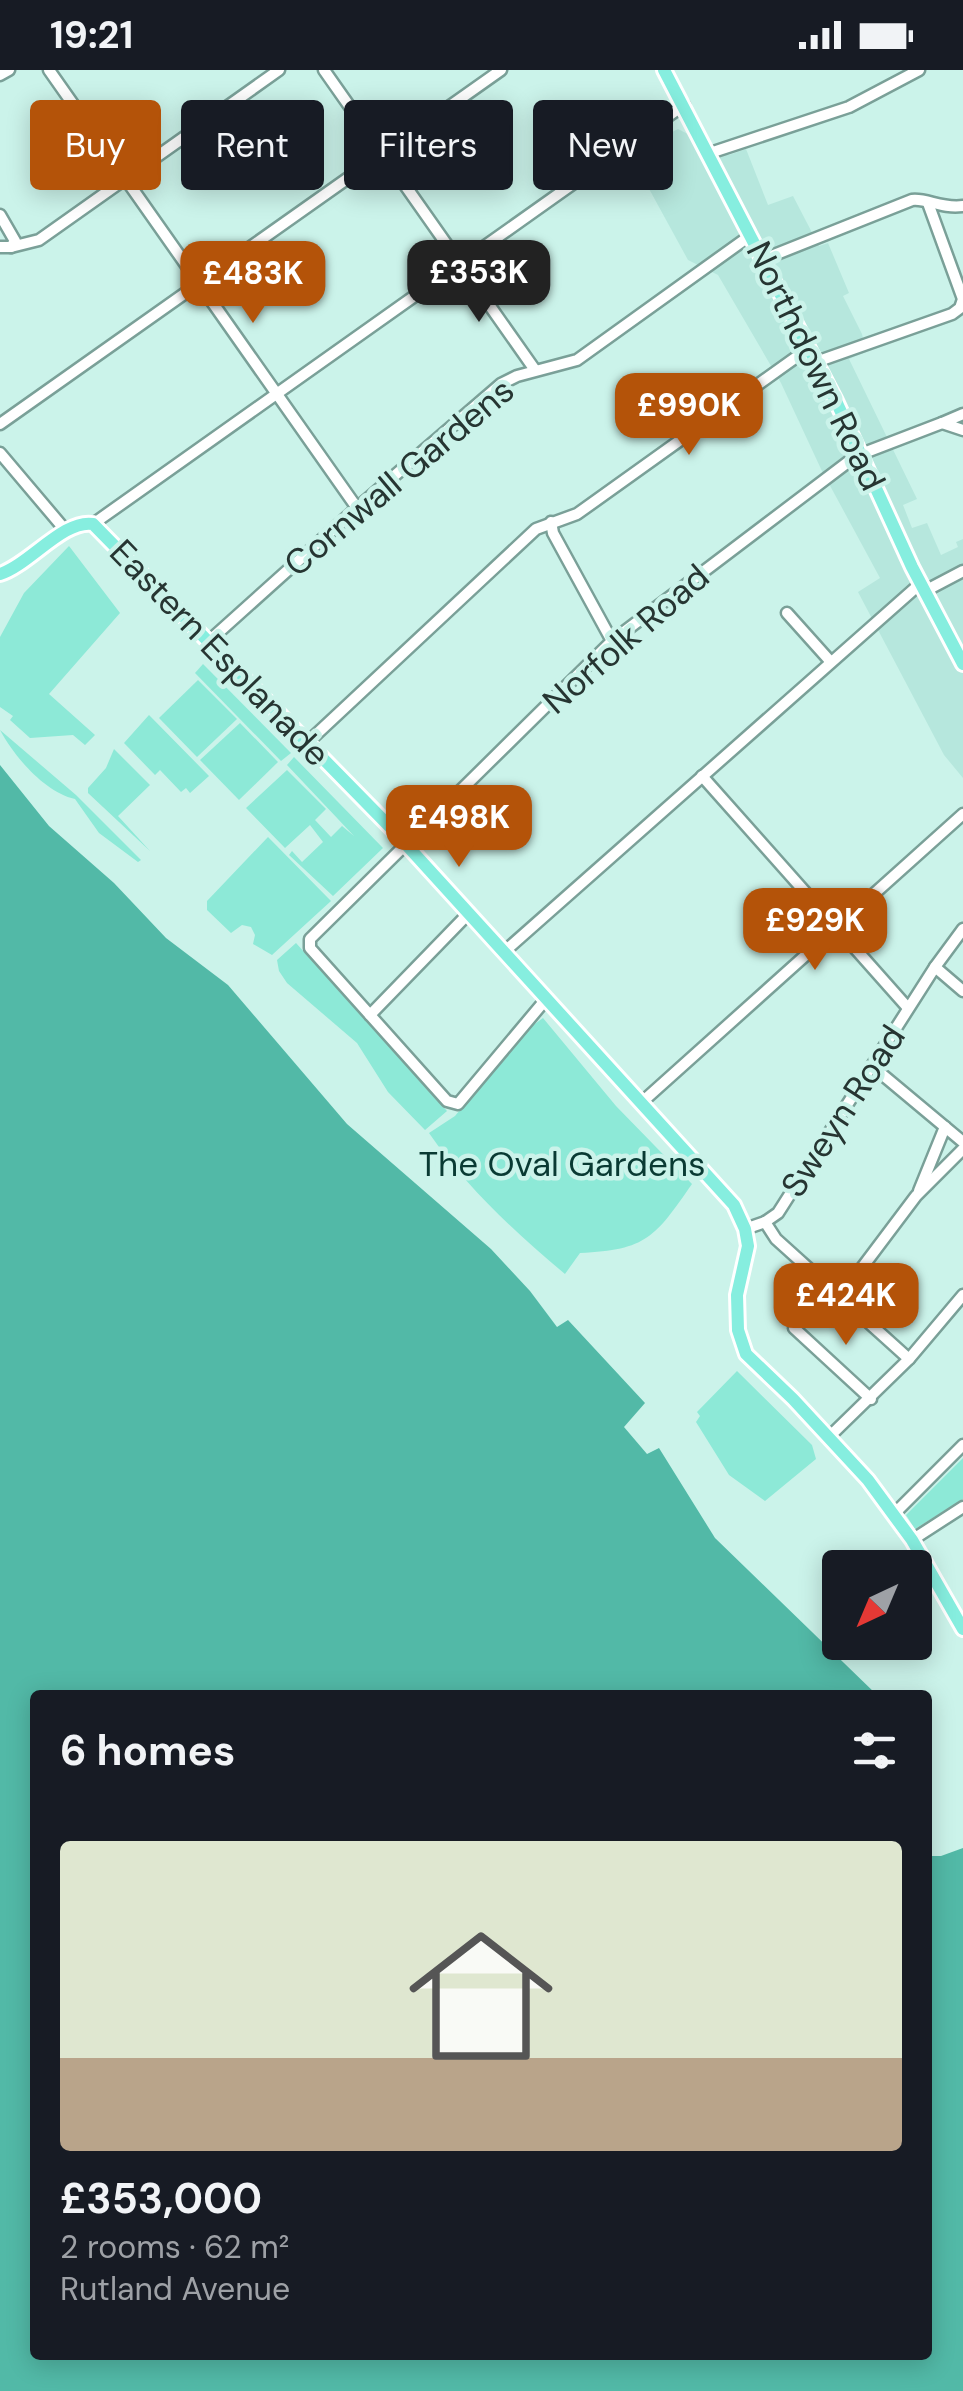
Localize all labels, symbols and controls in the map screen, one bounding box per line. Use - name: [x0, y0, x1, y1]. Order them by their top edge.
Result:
- text: 19:21: [50, 10, 133, 60]
- chip: Buy: [30, 100, 161, 190]
- chip: Rent: [181, 100, 324, 190]
- chip: Filters: [344, 100, 513, 190]
- chip: New: [533, 100, 673, 190]
- street label: Northdown Road: [736, 234, 896, 498]
- pin: £353K: [409, 240, 549, 325]
- pin: £483K: [183, 241, 323, 326]
- text: £353K: [429, 251, 529, 293]
- text: £483K: [202, 252, 304, 294]
- street label: Cornwall Gardens: [275, 367, 523, 587]
- pin: £990K: [619, 373, 759, 458]
- text: £990K: [637, 384, 741, 426]
- street label: Eastern Esplanade: [100, 530, 340, 776]
- street label: Norfolk Road: [533, 554, 719, 724]
- pin: £498K: [389, 785, 529, 870]
- text: £498K: [408, 796, 510, 838]
- pin: £929K: [745, 888, 885, 973]
- text: £929K: [765, 899, 865, 941]
- street label: Sweyn Road: [770, 1016, 916, 1206]
- park label: The Oval Gardens: [418, 1141, 706, 1187]
- pin: £424K: [776, 1263, 916, 1348]
- text: £424K: [796, 1274, 896, 1316]
- north arrow: [822, 1550, 932, 1660]
- map controls: [822, 1550, 932, 1660]
- text: 6 homes: [60, 1723, 235, 1778]
- icon: filters: [847, 1723, 902, 1778]
- icon: home: [391, 1906, 571, 2086]
- text: £353,000: [60, 2171, 262, 2226]
- text: 2 rooms · 62 m²: [60, 2226, 289, 2268]
- text: Rutland Avenue: [60, 2268, 290, 2310]

